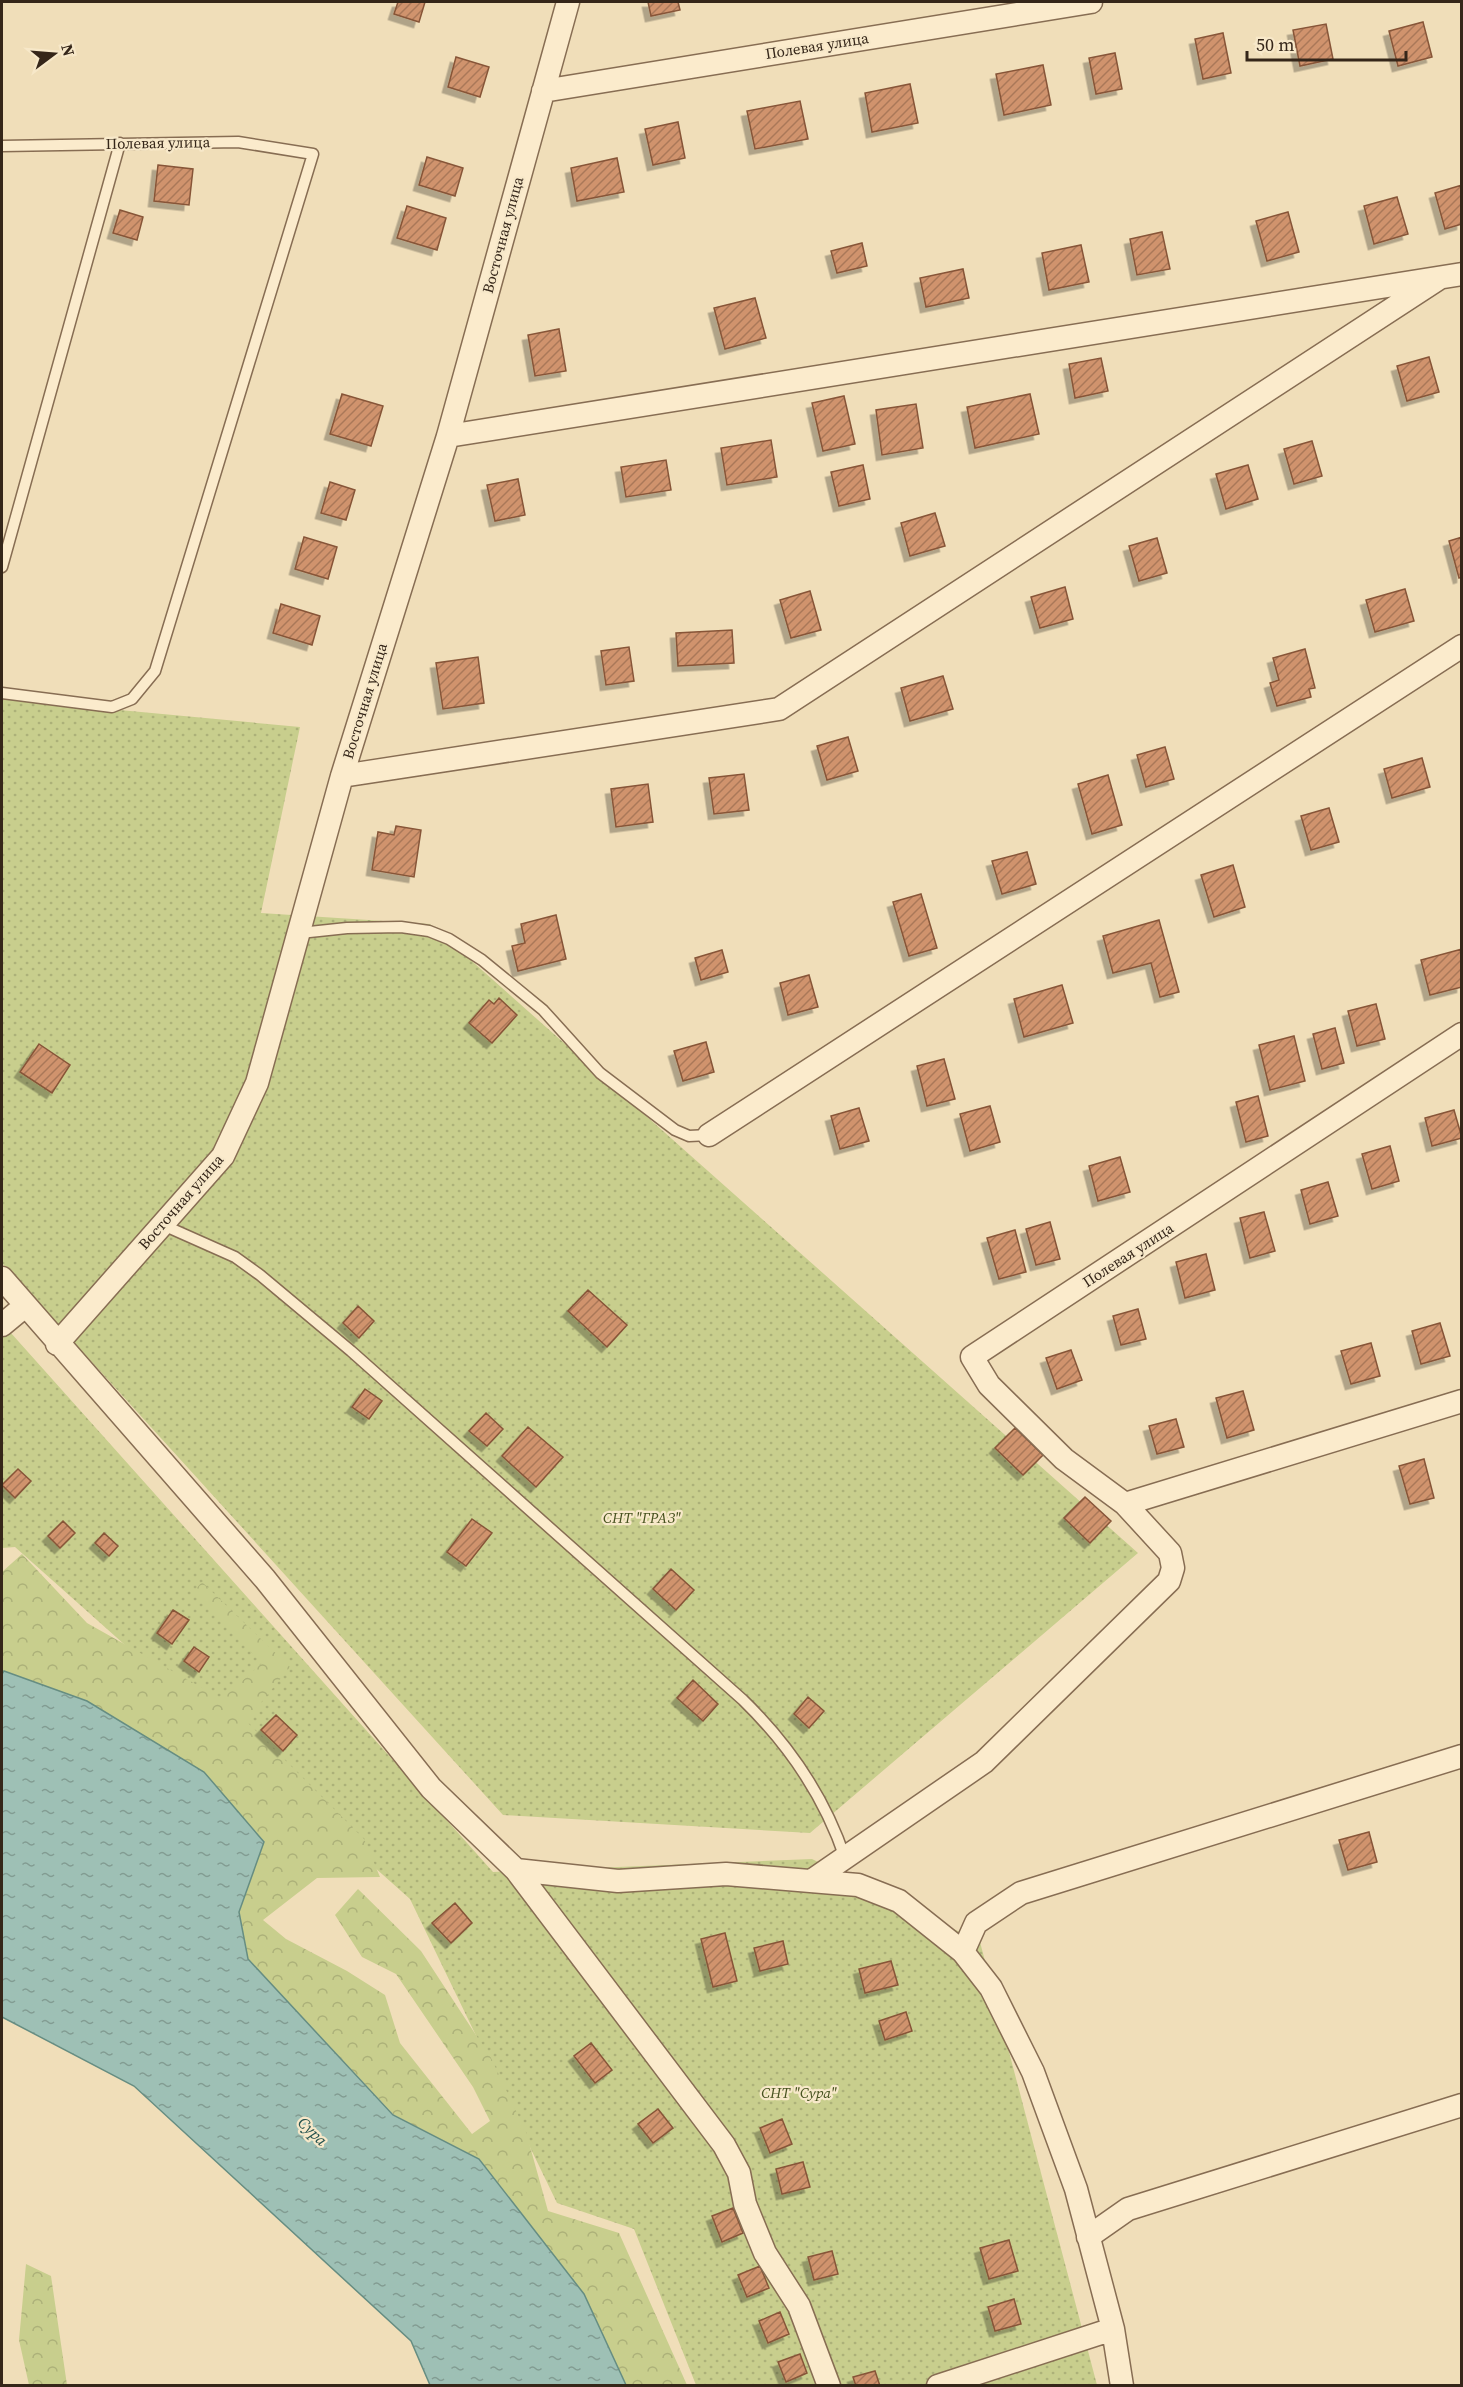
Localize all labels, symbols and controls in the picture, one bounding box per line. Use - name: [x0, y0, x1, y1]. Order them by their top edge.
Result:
- north arrow: [24, 24, 84, 84]
- scale bar: [1247, 24, 1406, 62]
- street label: Полевая улица: [764, 27, 871, 64]
- text: 50 m: [1256, 32, 1294, 57]
- text: N: [56, 41, 81, 59]
- street label: Полевая улица: [106, 131, 211, 154]
- street label: Восточная улица: [477, 174, 528, 296]
- street label: Восточная улица: [337, 640, 392, 761]
- street label: Восточная улица: [133, 1149, 228, 1254]
- street label: Полевая улица: [1078, 1217, 1178, 1292]
- park label: СНТ "ГРАЗ": [603, 1507, 682, 1528]
- park label: СНТ "Сура": [761, 2082, 837, 2103]
- water label: Сура: [293, 2112, 333, 2151]

